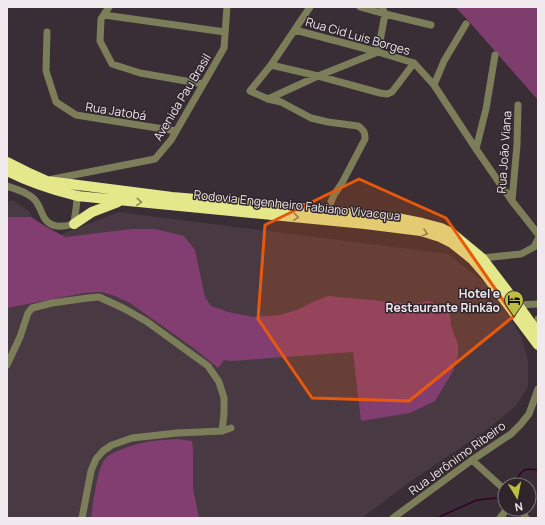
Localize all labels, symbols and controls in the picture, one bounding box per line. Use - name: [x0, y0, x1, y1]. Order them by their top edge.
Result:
- street label: Rua Cid Luis Borges: [304, 13, 412, 59]
- street label: Avenida Pau Brasil: [149, 50, 215, 144]
- street label: Rua Jatobá: [84, 98, 148, 124]
- street label: Rua João Viana: [493, 110, 515, 194]
- street label: Rodovia Engenheiro Fabiano Vivacqua: [193, 186, 401, 224]
- one-way arrow: [136, 197, 142, 206]
- one-way arrow: [293, 213, 299, 222]
- one-way arrow: [422, 228, 429, 237]
- place label: Hotel e Restaurante Rinkão: [386, 285, 500, 316]
- hotel icon: Hotel e Restaurante Rinkão: [503, 289, 525, 317]
- street label: Rua Jerônimo Ribeiro: [405, 417, 509, 499]
- north arrow: [497, 477, 537, 517]
- text: N: [514, 499, 524, 515]

